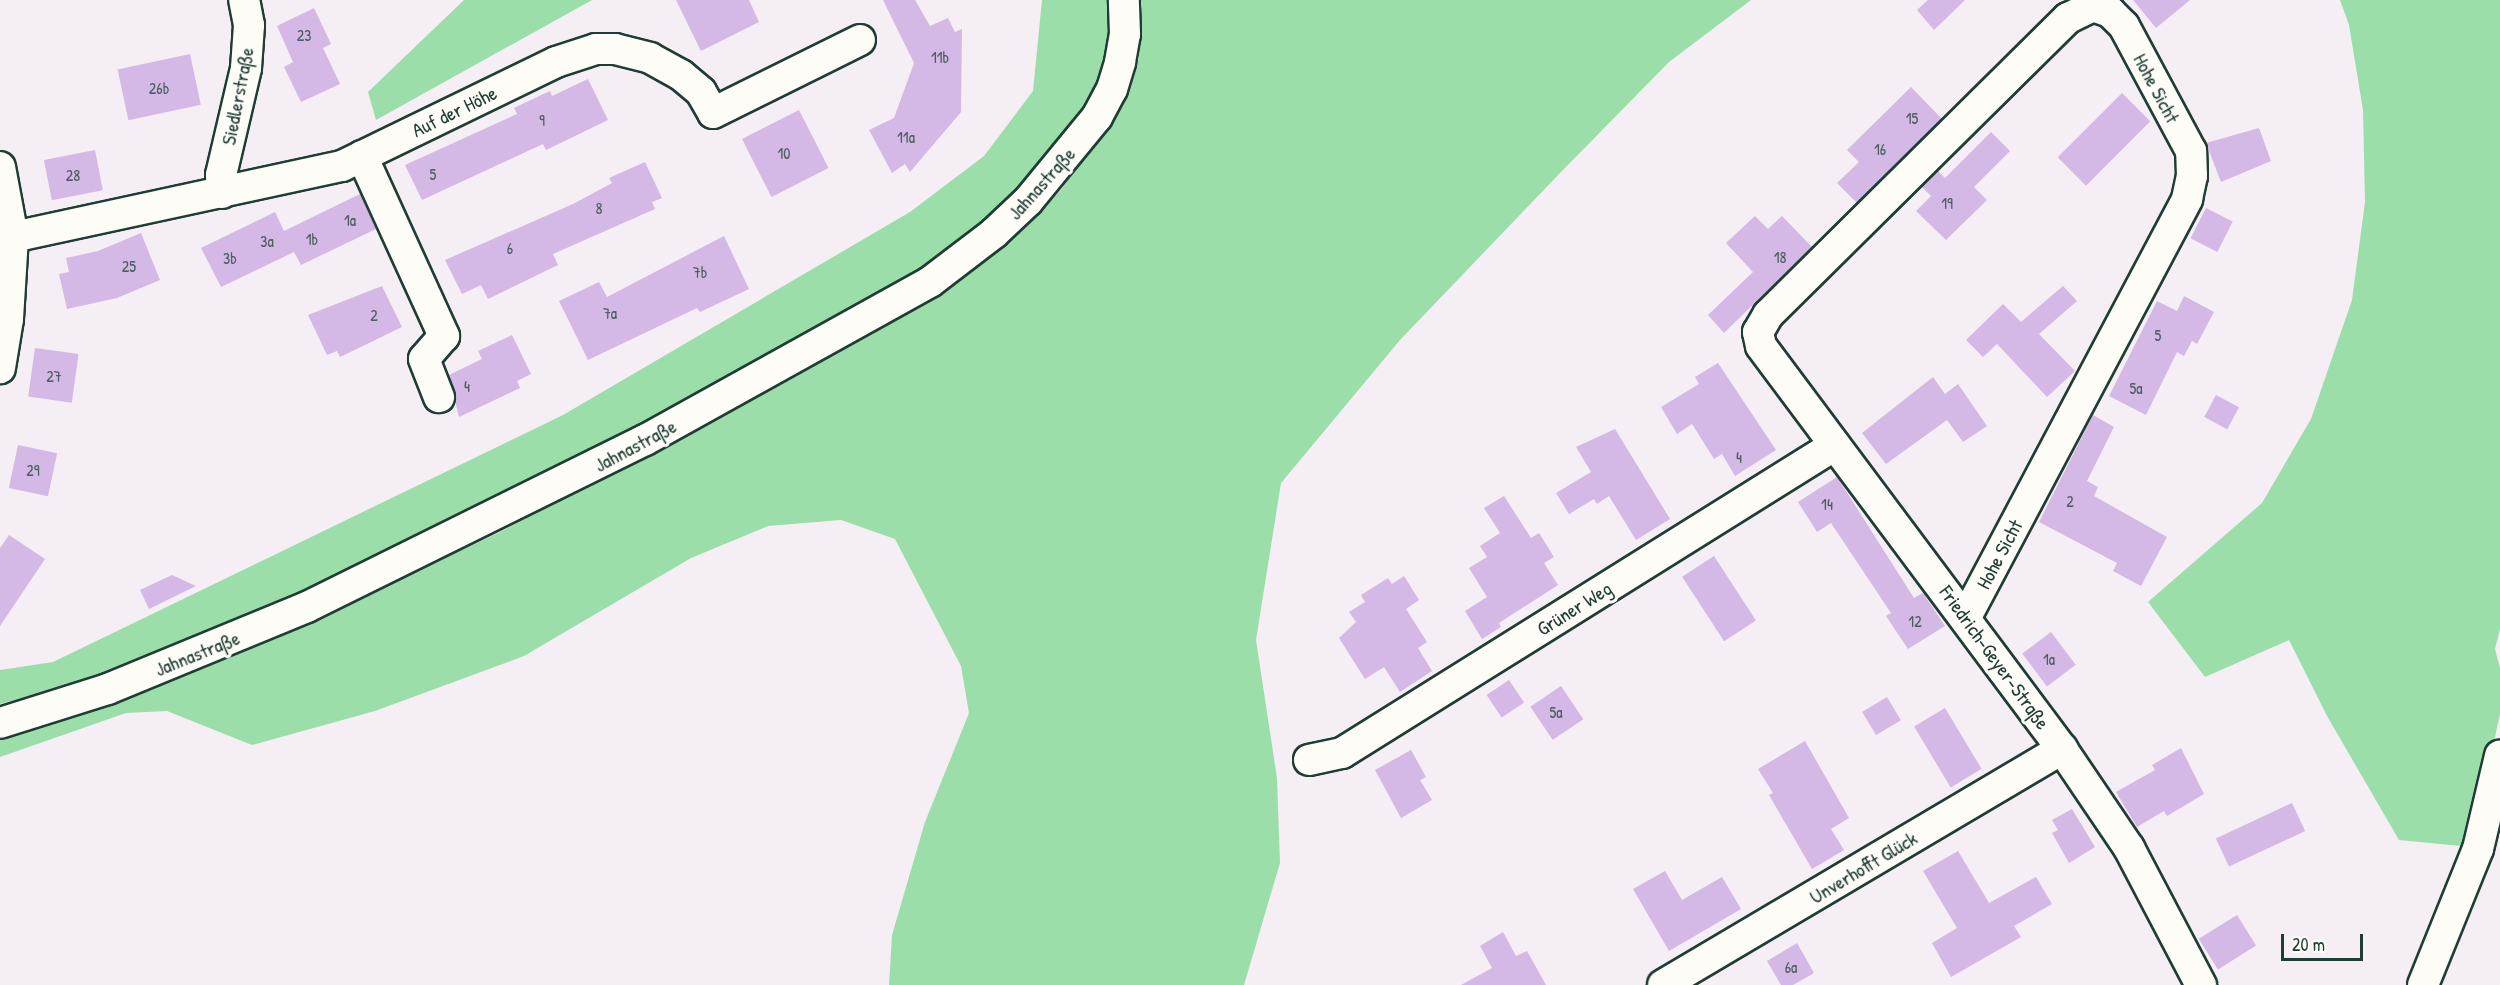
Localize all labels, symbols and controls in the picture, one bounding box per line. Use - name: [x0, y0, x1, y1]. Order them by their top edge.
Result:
- house number: 23: [297, 25, 311, 45]
- street label: Siedlerstraße: [216, 45, 258, 147]
- house number: 11b: [931, 47, 949, 67]
- street label: Hohe Sicht: [2129, 49, 2185, 127]
- house number: 26b: [149, 78, 169, 98]
- street label: Auf der Höhe: [408, 80, 500, 142]
- house number: 15: [1906, 108, 1918, 128]
- house number: 9: [539, 110, 545, 130]
- house number: 11a: [897, 127, 915, 147]
- house number: 16: [1874, 139, 1886, 159]
- street label: Jahnastraße: [1002, 142, 1080, 224]
- house number: 10: [778, 143, 790, 163]
- house number: 5: [430, 164, 436, 184]
- house number: 28: [66, 165, 80, 185]
- house number: 19: [1941, 193, 1953, 213]
- house number: 8: [596, 198, 602, 218]
- house number: 1a: [344, 210, 356, 230]
- house number: 1b: [306, 229, 318, 249]
- house number: 3a: [260, 231, 274, 251]
- house number: 6: [507, 238, 513, 258]
- house number: 18: [1774, 247, 1786, 267]
- house number: 3b: [223, 248, 237, 268]
- house number: 25: [122, 256, 136, 276]
- house number: 7b: [693, 262, 707, 282]
- house number: 7a: [603, 303, 617, 323]
- house number: 2: [370, 305, 378, 325]
- house number: 5: [2155, 325, 2161, 345]
- house number: 27: [46, 366, 62, 386]
- house number: 4: [464, 376, 470, 396]
- house number: 5a: [2129, 378, 2143, 398]
- street label: Jahnastraße: [590, 413, 680, 477]
- house number: 4: [1736, 447, 1742, 467]
- house number: 29: [26, 460, 40, 480]
- house number: 2: [2066, 491, 2074, 511]
- house number: 14: [1821, 494, 1833, 514]
- street label: Hohe Sicht: [1971, 515, 2027, 593]
- street label: Grüner Weg: [1532, 576, 1616, 640]
- street label: Friedrich-Geyer-Straße: [1935, 580, 2055, 734]
- house number: 12: [1908, 611, 1922, 631]
- street label: Jahnastraße: [151, 625, 243, 681]
- house number: 1a: [2043, 649, 2055, 669]
- house number: 5a: [1549, 702, 1563, 722]
- street label: Unverhofft Glück: [1805, 826, 1921, 908]
- scale bar: [2284, 922, 2366, 960]
- text: 20 m: [2292, 932, 2325, 957]
- house number: 6a: [1785, 957, 1797, 977]

